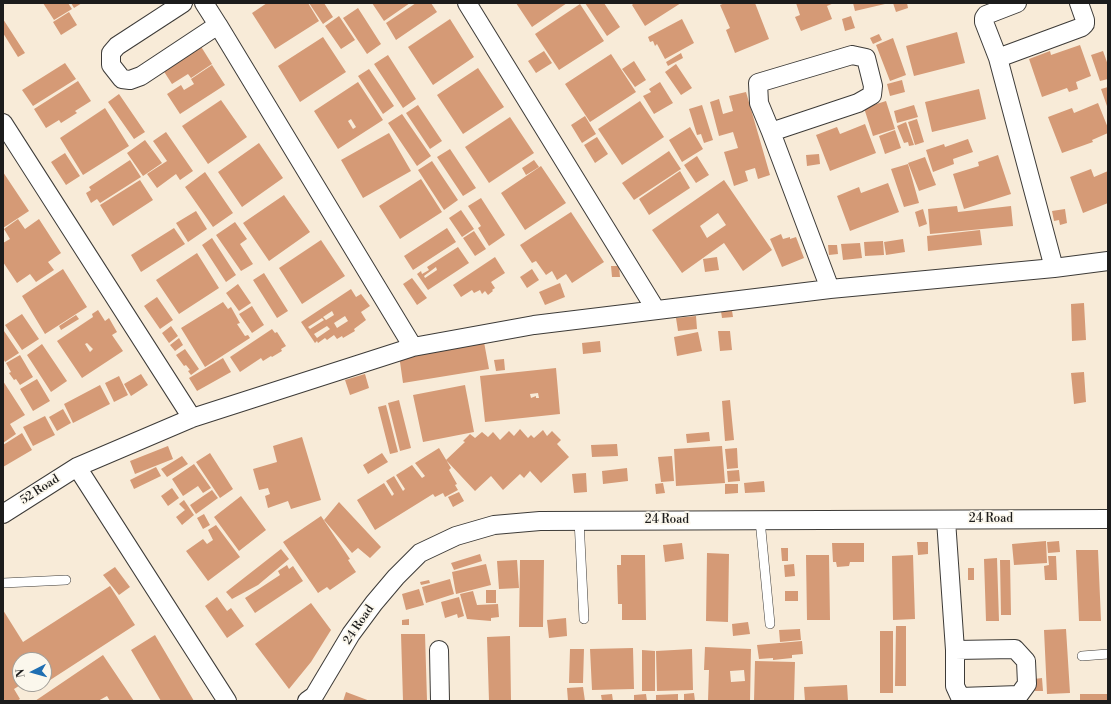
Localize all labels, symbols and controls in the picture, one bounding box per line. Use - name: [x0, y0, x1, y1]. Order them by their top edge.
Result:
- street label: 52 Road: [18, 472, 62, 508]
- street label: 24 Road: [969, 512, 1013, 526]
- street label: 24 Road: [645, 513, 689, 527]
- street label: 24 Road: [341, 603, 377, 647]
- north arrow: [12, 652, 52, 692]
- text: N: [14, 668, 28, 678]

